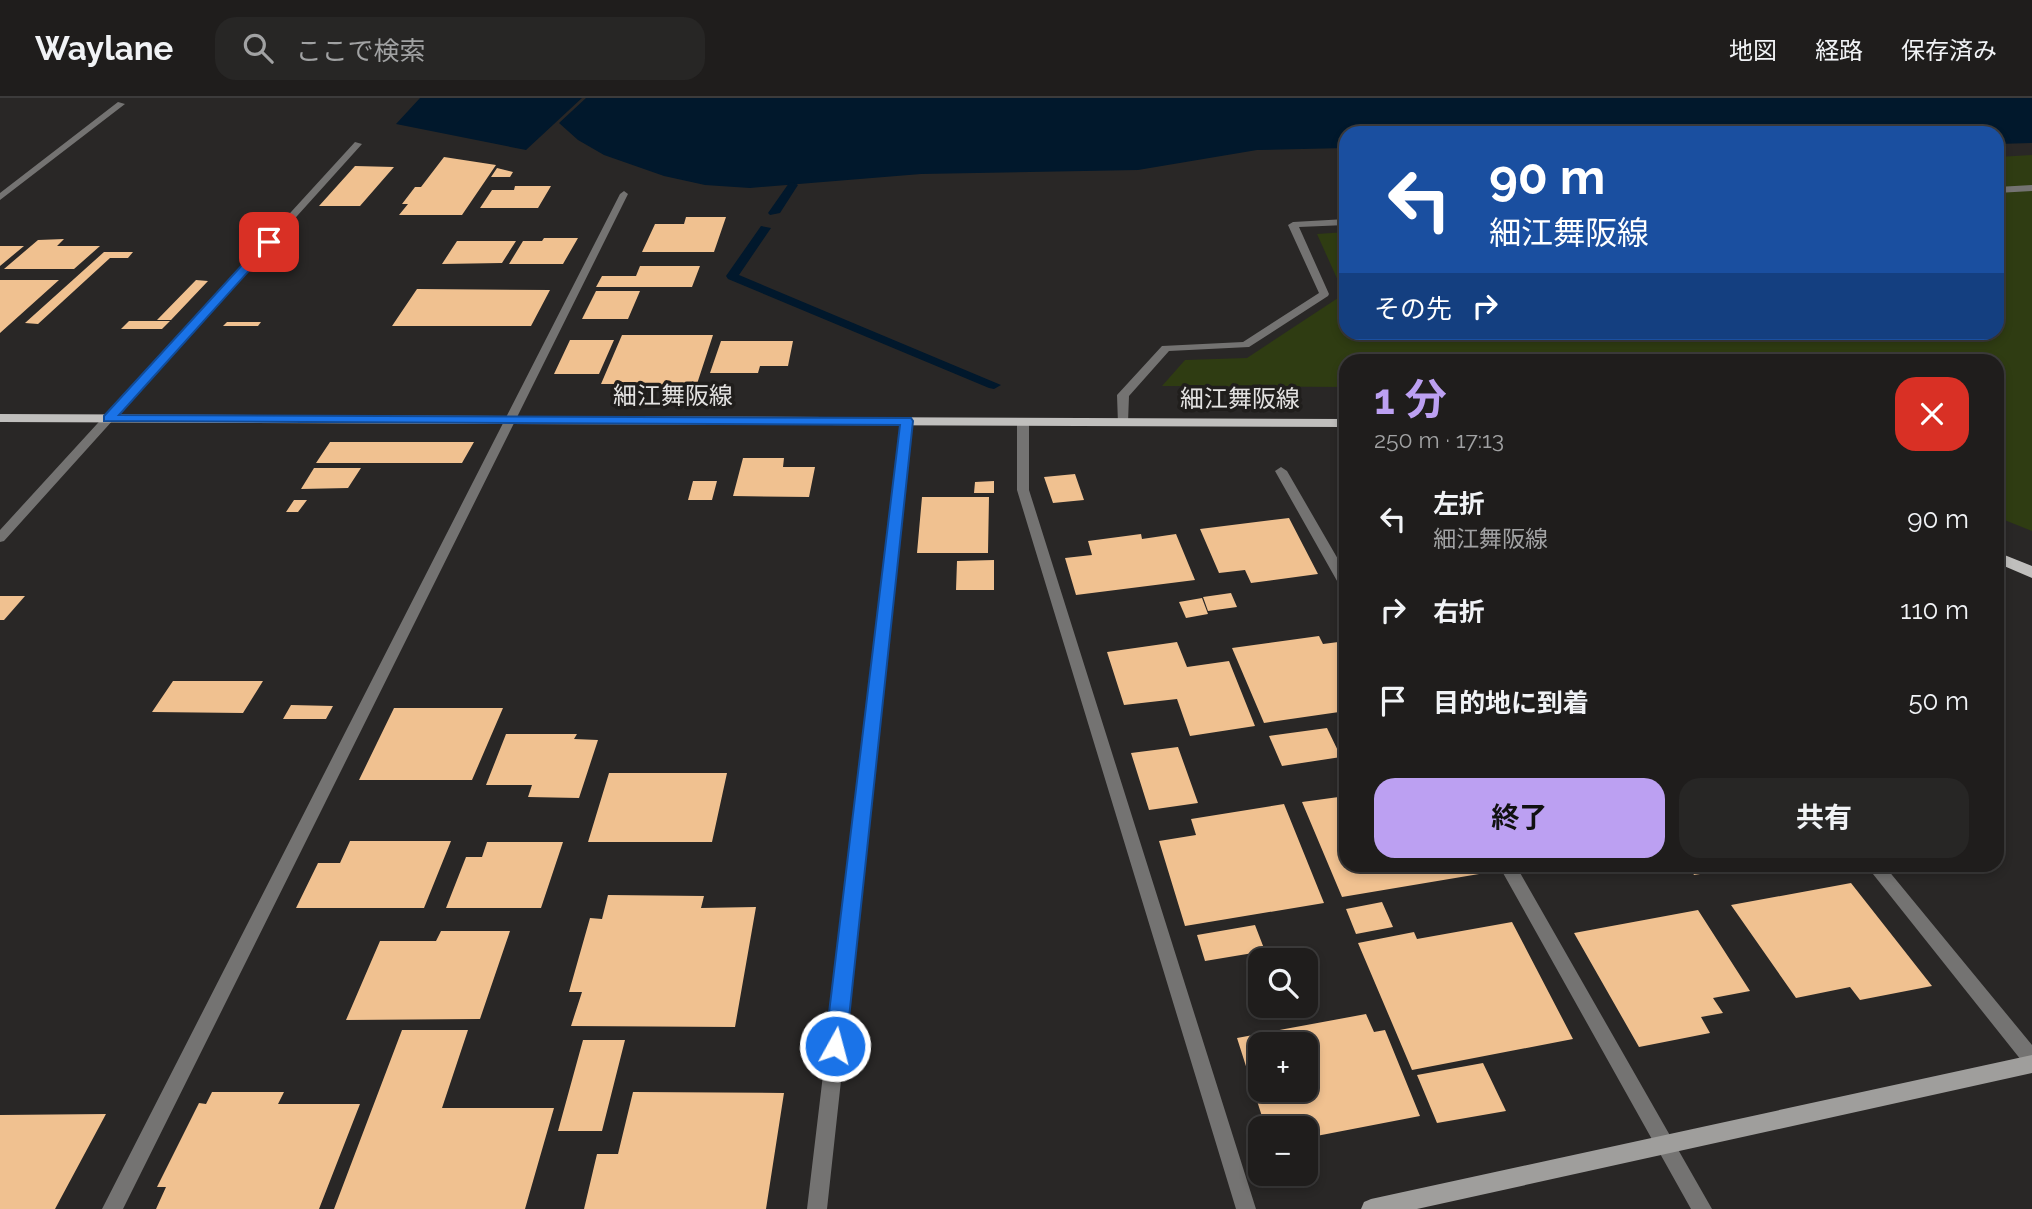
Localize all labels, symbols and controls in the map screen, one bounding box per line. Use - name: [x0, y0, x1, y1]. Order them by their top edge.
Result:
- search box: [215, 17, 705, 80]
- text: Waylane: [35, 29, 173, 68]
- icon: search: [239, 29, 277, 67]
- text: ここで検索: [295, 36, 425, 66]
- text: 地図: [1729, 36, 1777, 65]
- text: 経路: [1815, 36, 1863, 65]
- text: 保存済み: [1901, 36, 1997, 65]
- text: 90 m: [1489, 148, 1605, 205]
- icon: left: [1374, 154, 1465, 245]
- pin: [239, 212, 299, 272]
- text: 細江舞阪線: [1489, 214, 1649, 251]
- icon: arrive: [250, 223, 288, 261]
- icon: right: [1466, 287, 1504, 325]
- text: その先: [1374, 294, 1452, 324]
- text: 1 分: [1374, 375, 1447, 424]
- button: close: [1895, 377, 1969, 451]
- street label: 細江舞阪線: [613, 381, 733, 410]
- street label: 細江舞阪線: [1180, 384, 1300, 413]
- text: 250 m · 17:13: [1374, 426, 1504, 453]
- text: 左折: [1433, 489, 1485, 519]
- icon: left: [1374, 500, 1412, 538]
- text: 90 m: [1907, 504, 1969, 534]
- text: 細江舞阪線: [1433, 525, 1548, 552]
- icon: right: [1374, 591, 1412, 629]
- text: 110 m: [1900, 595, 1969, 625]
- text: 右折: [1433, 597, 1485, 627]
- icon: arrive: [1374, 682, 1412, 720]
- text: 50 m: [1908, 686, 1969, 716]
- text: 目的地に到着: [1433, 688, 1589, 718]
- button: 終了: [1374, 778, 1665, 858]
- button: 共有: [1679, 778, 1969, 858]
- map controls: [1248, 948, 1318, 1186]
- button: search: [1248, 948, 1318, 1018]
- position arrow: [798, 1009, 872, 1083]
- button: +: [1248, 1032, 1318, 1102]
- button: −: [1248, 1116, 1318, 1186]

